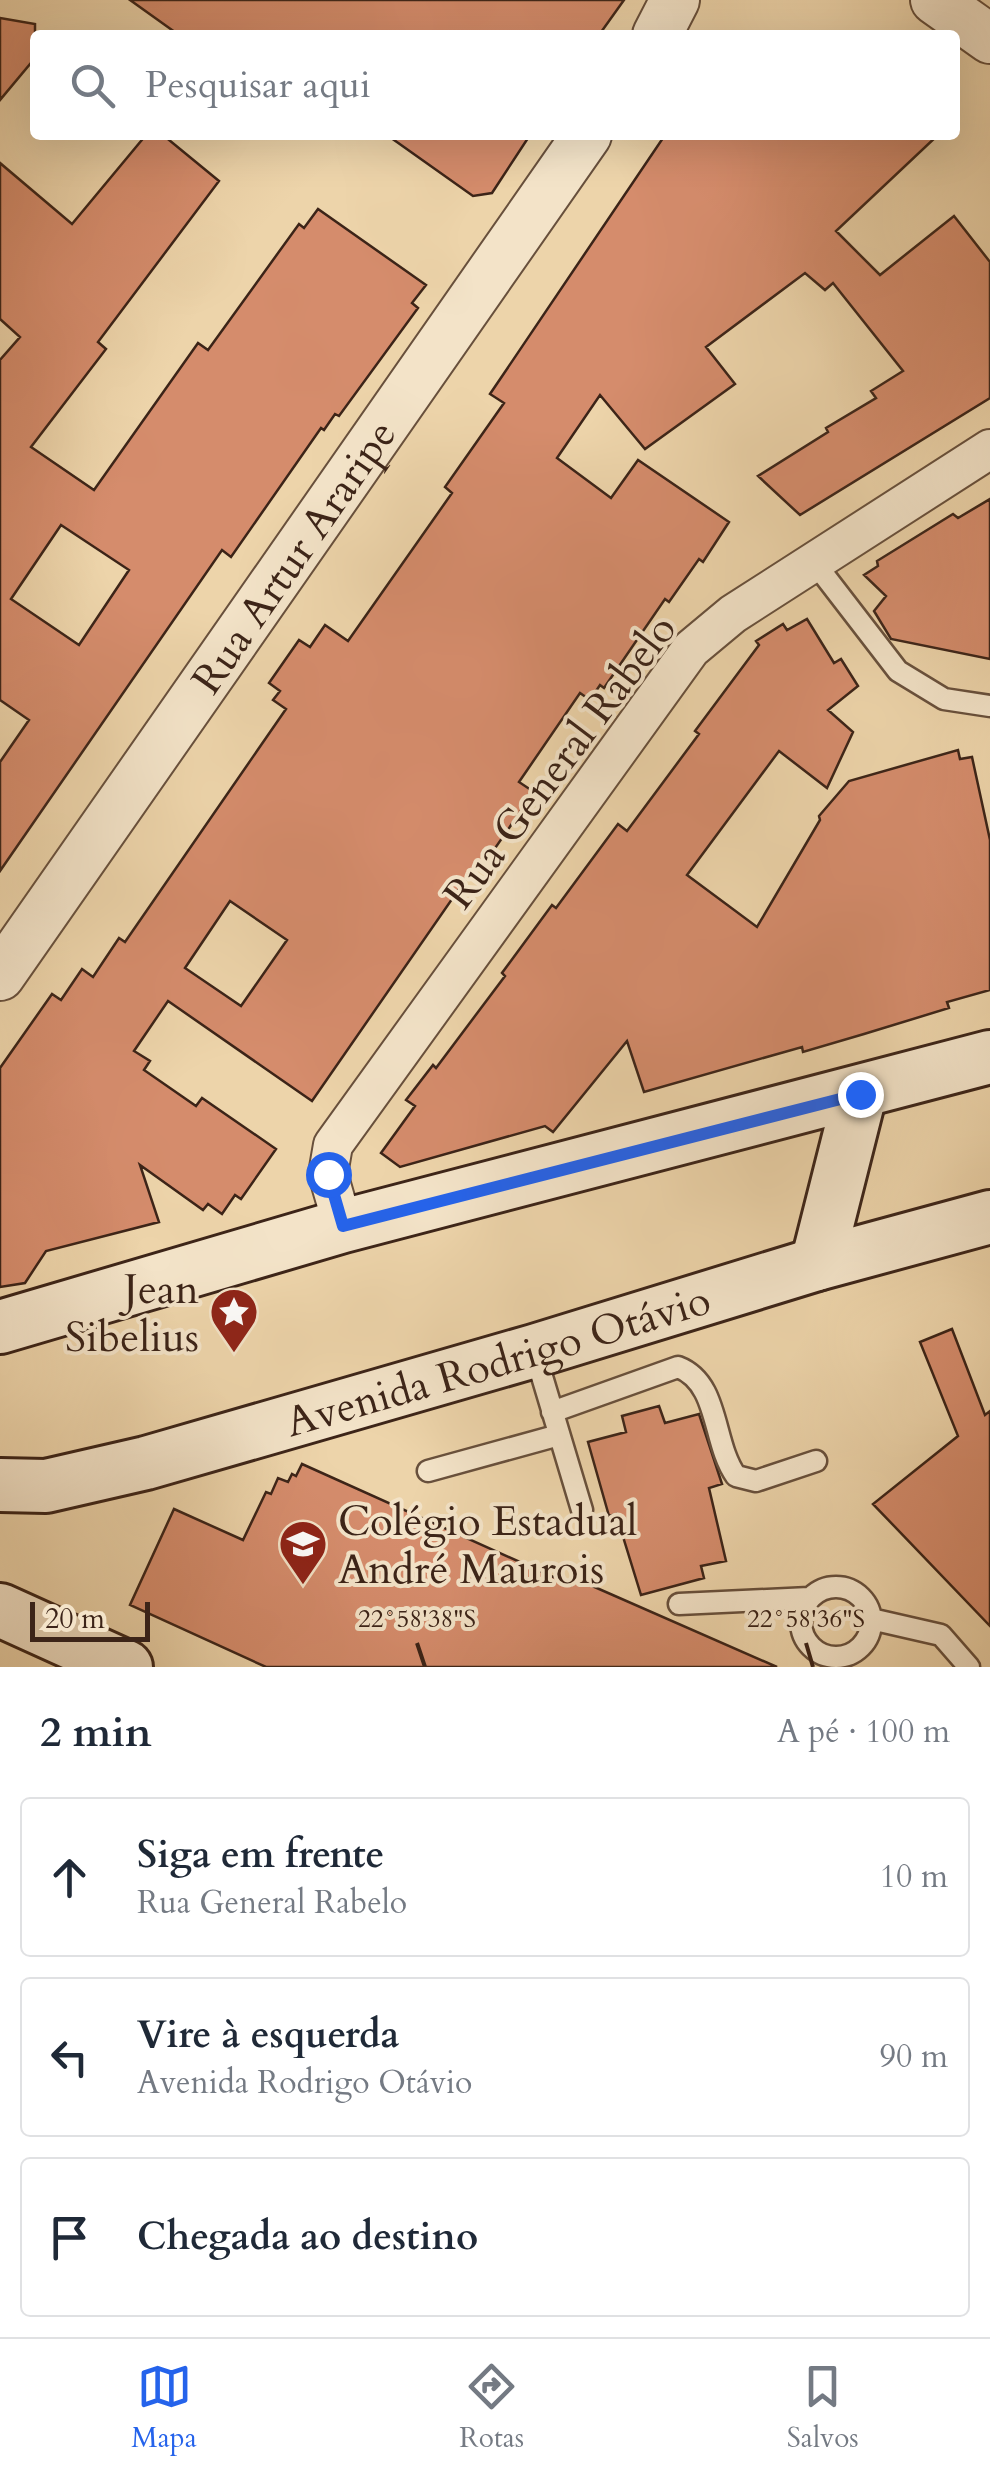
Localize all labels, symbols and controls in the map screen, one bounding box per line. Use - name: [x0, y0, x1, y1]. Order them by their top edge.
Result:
- search box: [30, 30, 960, 140]
- icon: search: [65, 58, 120, 113]
- text: Pesquisar aqui: [145, 59, 371, 111]
- street label: Rua Artur Araripe: [179, 409, 410, 705]
- street label: Rua General Rabelo: [431, 603, 690, 921]
- route end: [838, 1072, 884, 1118]
- route start: [306, 1152, 352, 1198]
- place label: Jean Sibelius: [65, 1261, 199, 1366]
- street label: Avenida Rodrigo Otávio: [279, 1272, 717, 1451]
- place icon: Jean Sibelius: [208, 1286, 260, 1354]
- place label: Colégio Estadual André Maurois: [338, 1493, 638, 1598]
- school or university icon: Colégio Estadual André Maurois: [277, 1518, 329, 1586]
- scale bar: [30, 1597, 150, 1642]
- text: 20 m: [45, 1600, 105, 1638]
- text: 22°58'38"S: [358, 1602, 476, 1636]
- text: 22°58'36"S: [747, 1602, 865, 1636]
- text: 2 min: [40, 1704, 152, 1761]
- text: A pé · 100 m: [777, 1710, 950, 1754]
- text: Siga em frente: [137, 1829, 384, 1881]
- icon: ahead: [42, 1850, 97, 1905]
- text: 10 m: [880, 1855, 948, 1899]
- text: Rua General Rabelo: [137, 1881, 407, 1925]
- text: Vire à esquerda: [137, 2009, 399, 2061]
- icon: left: [42, 2030, 97, 2085]
- text: 90 m: [880, 2035, 948, 2079]
- text: Avenida Rodrigo Otávio: [137, 2061, 472, 2105]
- icon: arrive: [42, 2210, 97, 2265]
- text: Chegada ao destino: [137, 2211, 478, 2263]
- tab: Mapa: [131, 2359, 197, 2457]
- tab: Rotas: [459, 2359, 524, 2457]
- tab: Salvos: [787, 2359, 859, 2457]

